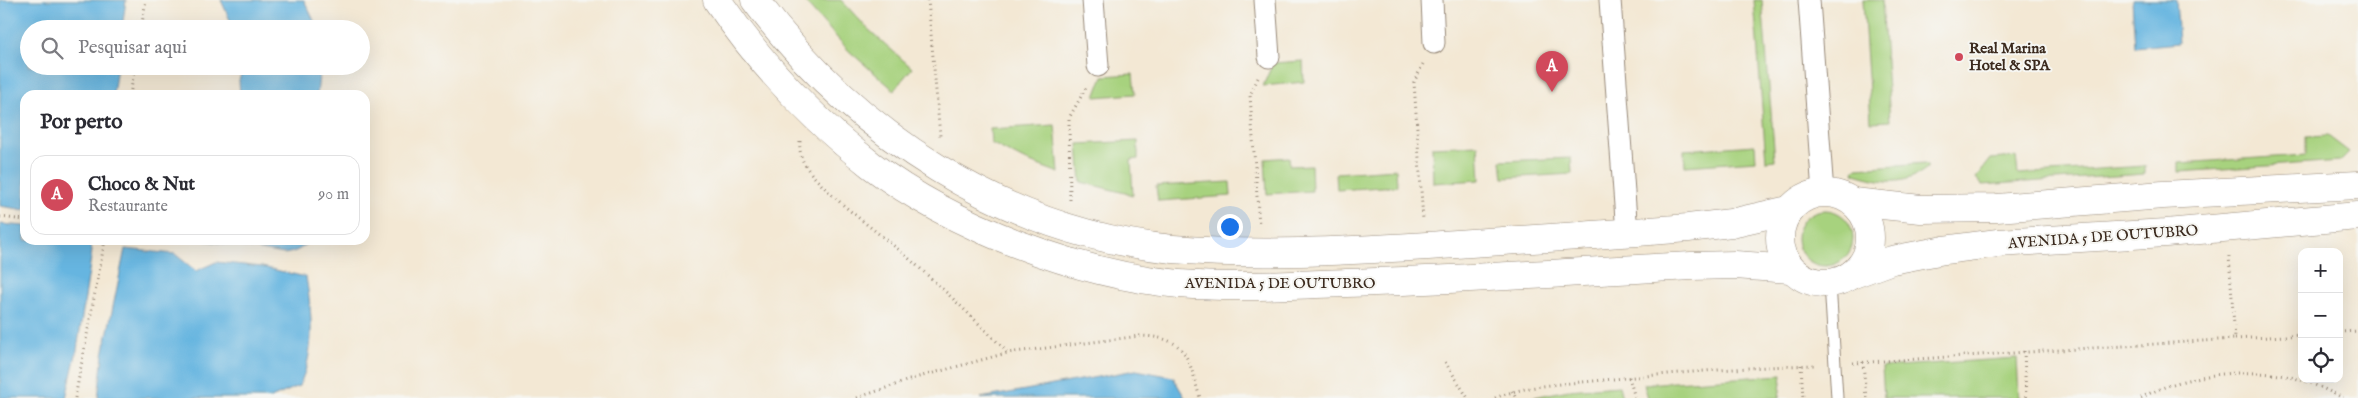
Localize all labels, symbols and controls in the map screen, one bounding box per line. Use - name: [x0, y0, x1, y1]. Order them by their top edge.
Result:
- search box: [20, 20, 370, 75]
- icon: search: [38, 34, 66, 62]
- text: Pesquisar aqui: [78, 36, 187, 60]
- place label: Real Marina Hotel & SPA: [1969, 39, 2051, 75]
- pin: A: [1536, 51, 1568, 92]
- marker: Real Marina Hotel & SPA: [1953, 51, 1965, 63]
- text: Por perto: [40, 109, 122, 136]
- text: Choco & Nut: [88, 173, 195, 197]
- text: A: [52, 185, 62, 205]
- text: 90 m: [318, 185, 349, 205]
- text: Restaurante: [88, 197, 168, 217]
- your location: [1217, 214, 1243, 240]
- street label: AVENIDA 5 DE OUTUBRO: [2006, 221, 2199, 253]
- map controls: [2298, 248, 2343, 383]
- button: +: [2298, 248, 2343, 293]
- street label: AVENIDA 5 DE OUTUBRO: [1184, 274, 1375, 293]
- button: −: [2298, 293, 2343, 338]
- button: locate: [2298, 338, 2343, 383]

